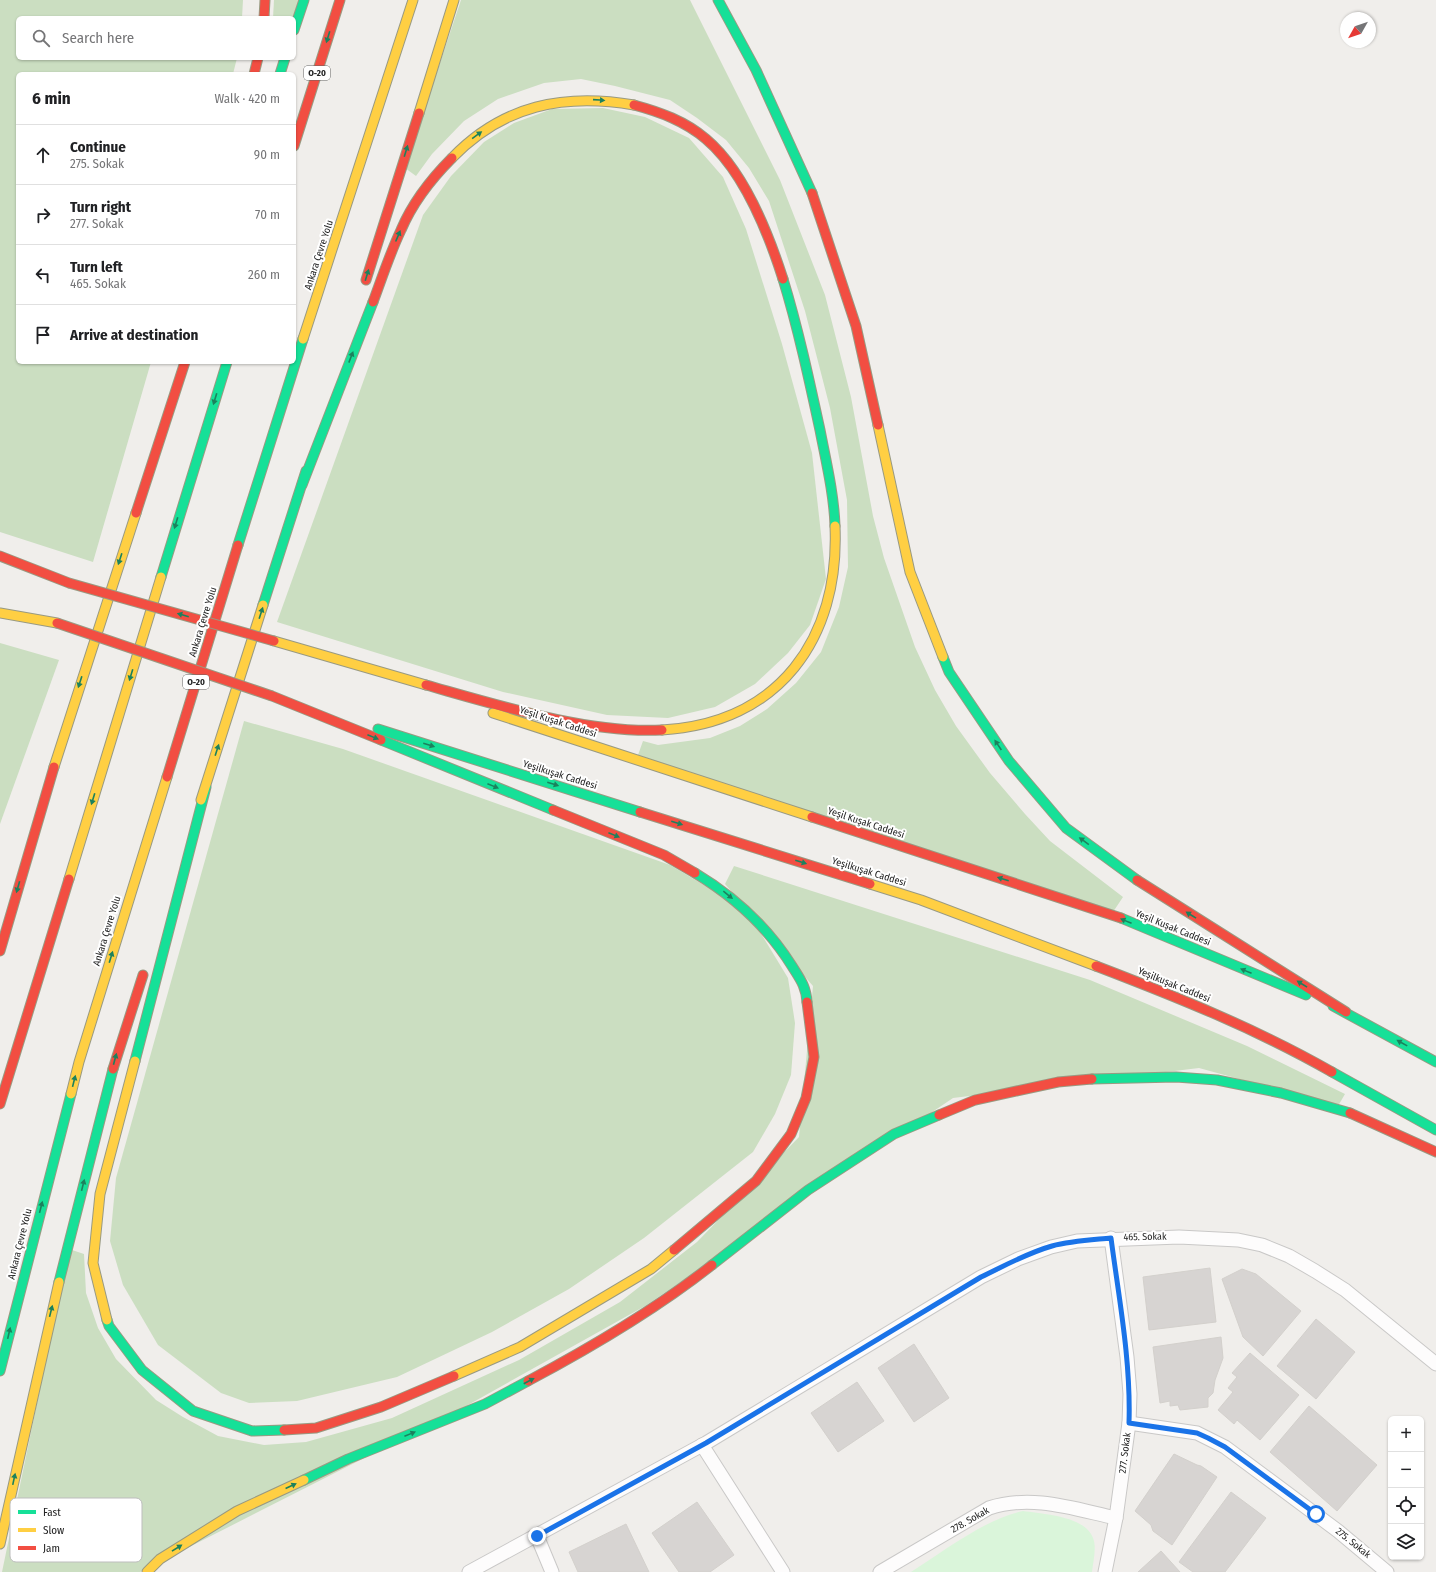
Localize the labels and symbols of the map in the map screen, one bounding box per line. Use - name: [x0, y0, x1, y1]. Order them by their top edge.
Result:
- north arrow: [1340, 12, 1376, 48]
- one-way arrow: [325, 32, 331, 44]
- road number: O-20: [304, 66, 330, 80]
- one-way arrow: [593, 96, 606, 103]
- one-way arrow: [472, 130, 483, 139]
- one-way arrow: [404, 145, 410, 157]
- street label: Ankara Çevre Yolu: [302, 219, 336, 291]
- one-way arrow: [395, 230, 401, 241]
- one-way arrow: [365, 269, 371, 281]
- one-way arrow: [348, 350, 354, 362]
- one-way arrow: [212, 394, 218, 406]
- one-way arrow: [173, 518, 179, 530]
- one-way arrow: [117, 553, 123, 565]
- street label: Ankara Çevre Yolu: [187, 586, 219, 658]
- one-way arrow: [258, 607, 264, 619]
- one-way arrow: [177, 612, 189, 618]
- one-way arrow: [127, 669, 133, 681]
- road number: O-20: [183, 675, 209, 689]
- one-way arrow: [77, 677, 83, 689]
- street label: Yeşil Kuşak Caddesi: [518, 704, 598, 740]
- one-way arrow: [367, 734, 378, 740]
- one-way arrow: [995, 739, 1002, 750]
- one-way arrow: [424, 742, 436, 748]
- one-way arrow: [215, 744, 221, 756]
- street label: Yeşilkuşak Caddesi: [521, 758, 599, 792]
- one-way arrow: [548, 781, 560, 787]
- one-way arrow: [488, 783, 499, 789]
- one-way arrow: [90, 793, 96, 805]
- street label: Yeşil Kuşak Caddesi: [826, 805, 906, 841]
- one-way arrow: [672, 820, 684, 826]
- one-way arrow: [608, 832, 619, 838]
- one-way arrow: [1079, 838, 1089, 846]
- street label: Yeşilkuşak Caddesi: [830, 855, 908, 889]
- one-way arrow: [796, 860, 808, 866]
- one-way arrow: [997, 876, 1009, 882]
- one-way arrow: [15, 881, 21, 893]
- one-way arrow: [723, 890, 734, 899]
- street label: Ankara Çevre Yolu: [91, 895, 123, 967]
- street label: Yeşil Kuşak Caddesi: [1134, 907, 1212, 949]
- one-way arrow: [1185, 911, 1197, 918]
- one-way arrow: [1120, 917, 1132, 923]
- one-way arrow: [108, 950, 114, 962]
- street label: Yeşilkuşak Caddesi: [1136, 965, 1212, 1005]
- one-way arrow: [1240, 967, 1252, 973]
- one-way arrow: [1296, 980, 1307, 988]
- one-way arrow: [1396, 1040, 1408, 1047]
- one-way arrow: [113, 1052, 119, 1065]
- one-way arrow: [71, 1075, 77, 1087]
- one-way arrow: [81, 1178, 87, 1191]
- one-way arrow: [38, 1201, 44, 1213]
- street label: Ankara Çevre Yolu: [5, 1207, 35, 1281]
- street label: 465. Sokak: [1123, 1231, 1167, 1243]
- one-way arrow: [49, 1304, 55, 1317]
- one-way arrow: [6, 1327, 12, 1339]
- one-way arrow: [523, 1377, 534, 1384]
- one-way arrow: [405, 1430, 417, 1436]
- street label: 277. Sokak: [1117, 1431, 1134, 1474]
- one-way arrow: [12, 1472, 18, 1485]
- one-way arrow: [285, 1483, 297, 1489]
- legend: [10, 1498, 142, 1562]
- street label: 278. Sokak: [949, 1504, 991, 1536]
- route start: [1307, 1505, 1325, 1523]
- text: Fast: [43, 1506, 61, 1519]
- text: Slow: [43, 1524, 64, 1537]
- street label: 275. Sokak: [1333, 1525, 1373, 1561]
- route end: [528, 1527, 546, 1545]
- text: Jam: [43, 1542, 60, 1555]
- one-way arrow: [171, 1545, 183, 1552]

